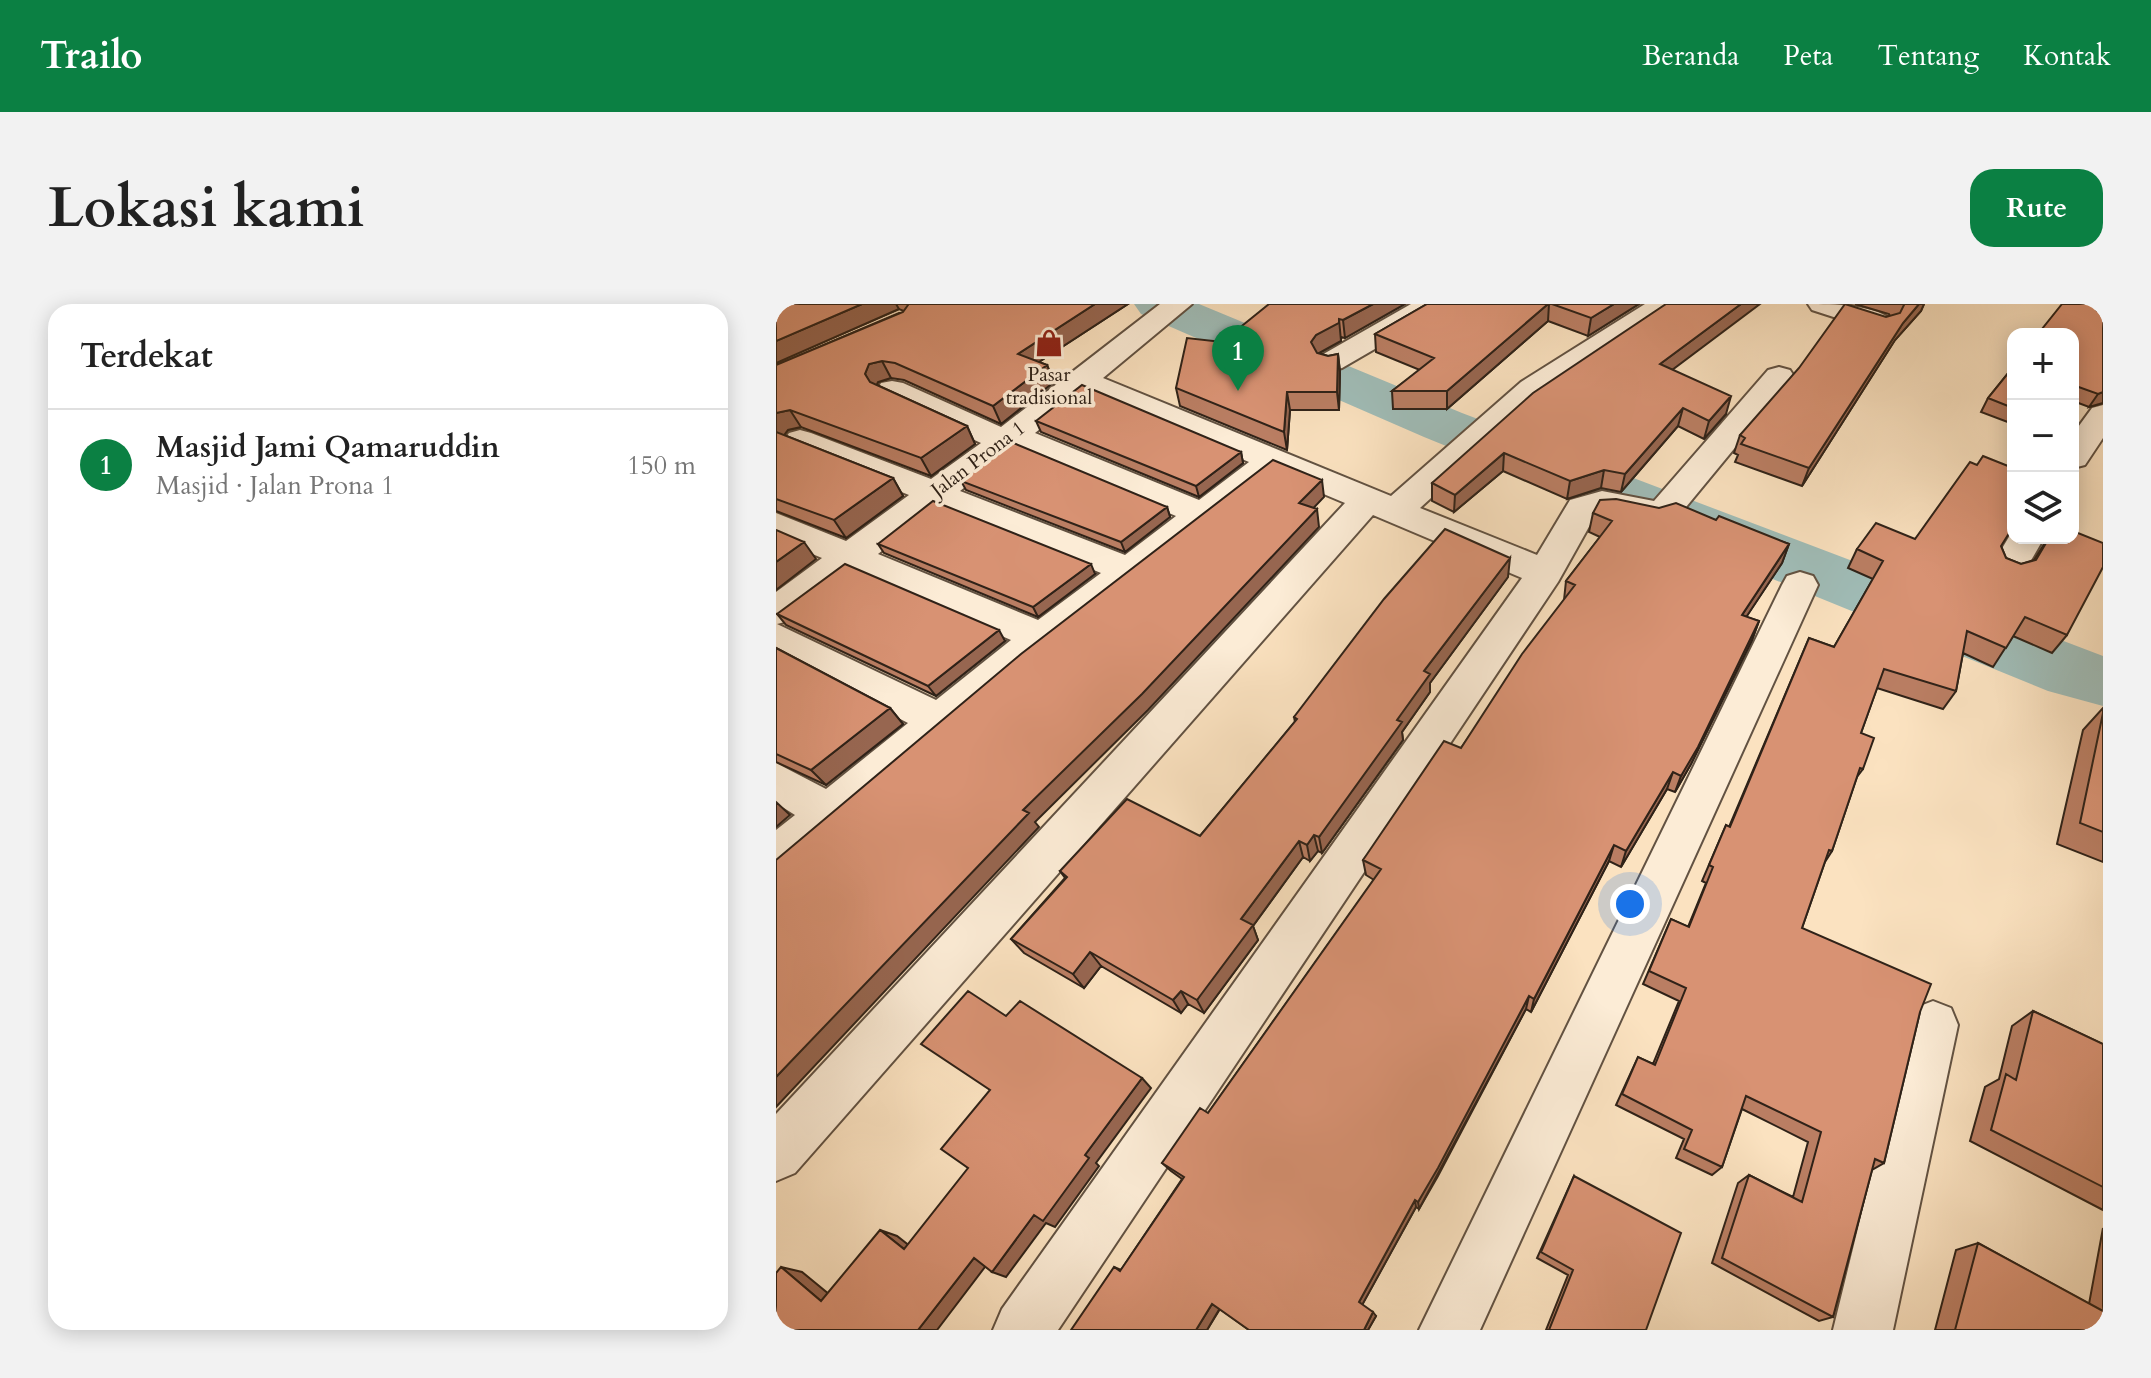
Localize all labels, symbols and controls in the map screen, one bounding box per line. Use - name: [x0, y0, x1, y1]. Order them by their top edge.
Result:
- text: Trailo: [40, 30, 142, 82]
- text: Beranda: [1642, 37, 1739, 75]
- text: Peta: [1783, 37, 1833, 75]
- text: Tentang: [1877, 37, 1979, 75]
- text: Kontak: [2023, 37, 2111, 75]
- button: Rute: [1970, 169, 2103, 247]
- text: Lokasi kami: [48, 171, 365, 246]
- pin: 1: [1212, 325, 1264, 391]
- shop icon: Pasar tradisional: [1034, 328, 1064, 358]
- map controls: [2007, 328, 2079, 544]
- button: +: [2007, 328, 2079, 400]
- text: Terdekat: [80, 333, 213, 379]
- place label: Pasar tradisional: [1006, 361, 1092, 411]
- button: −: [2007, 400, 2079, 472]
- street label: Jalan Prona 1: [923, 415, 1031, 505]
- text: Masjid Jami Qamaruddin: [156, 427, 500, 468]
- text: 1: [99, 448, 113, 483]
- text: 150 m: [627, 448, 696, 483]
- text: Masjid · Jalan Prona 1: [156, 468, 394, 503]
- button: layers: [2007, 472, 2079, 544]
- your location: [1610, 884, 1650, 924]

